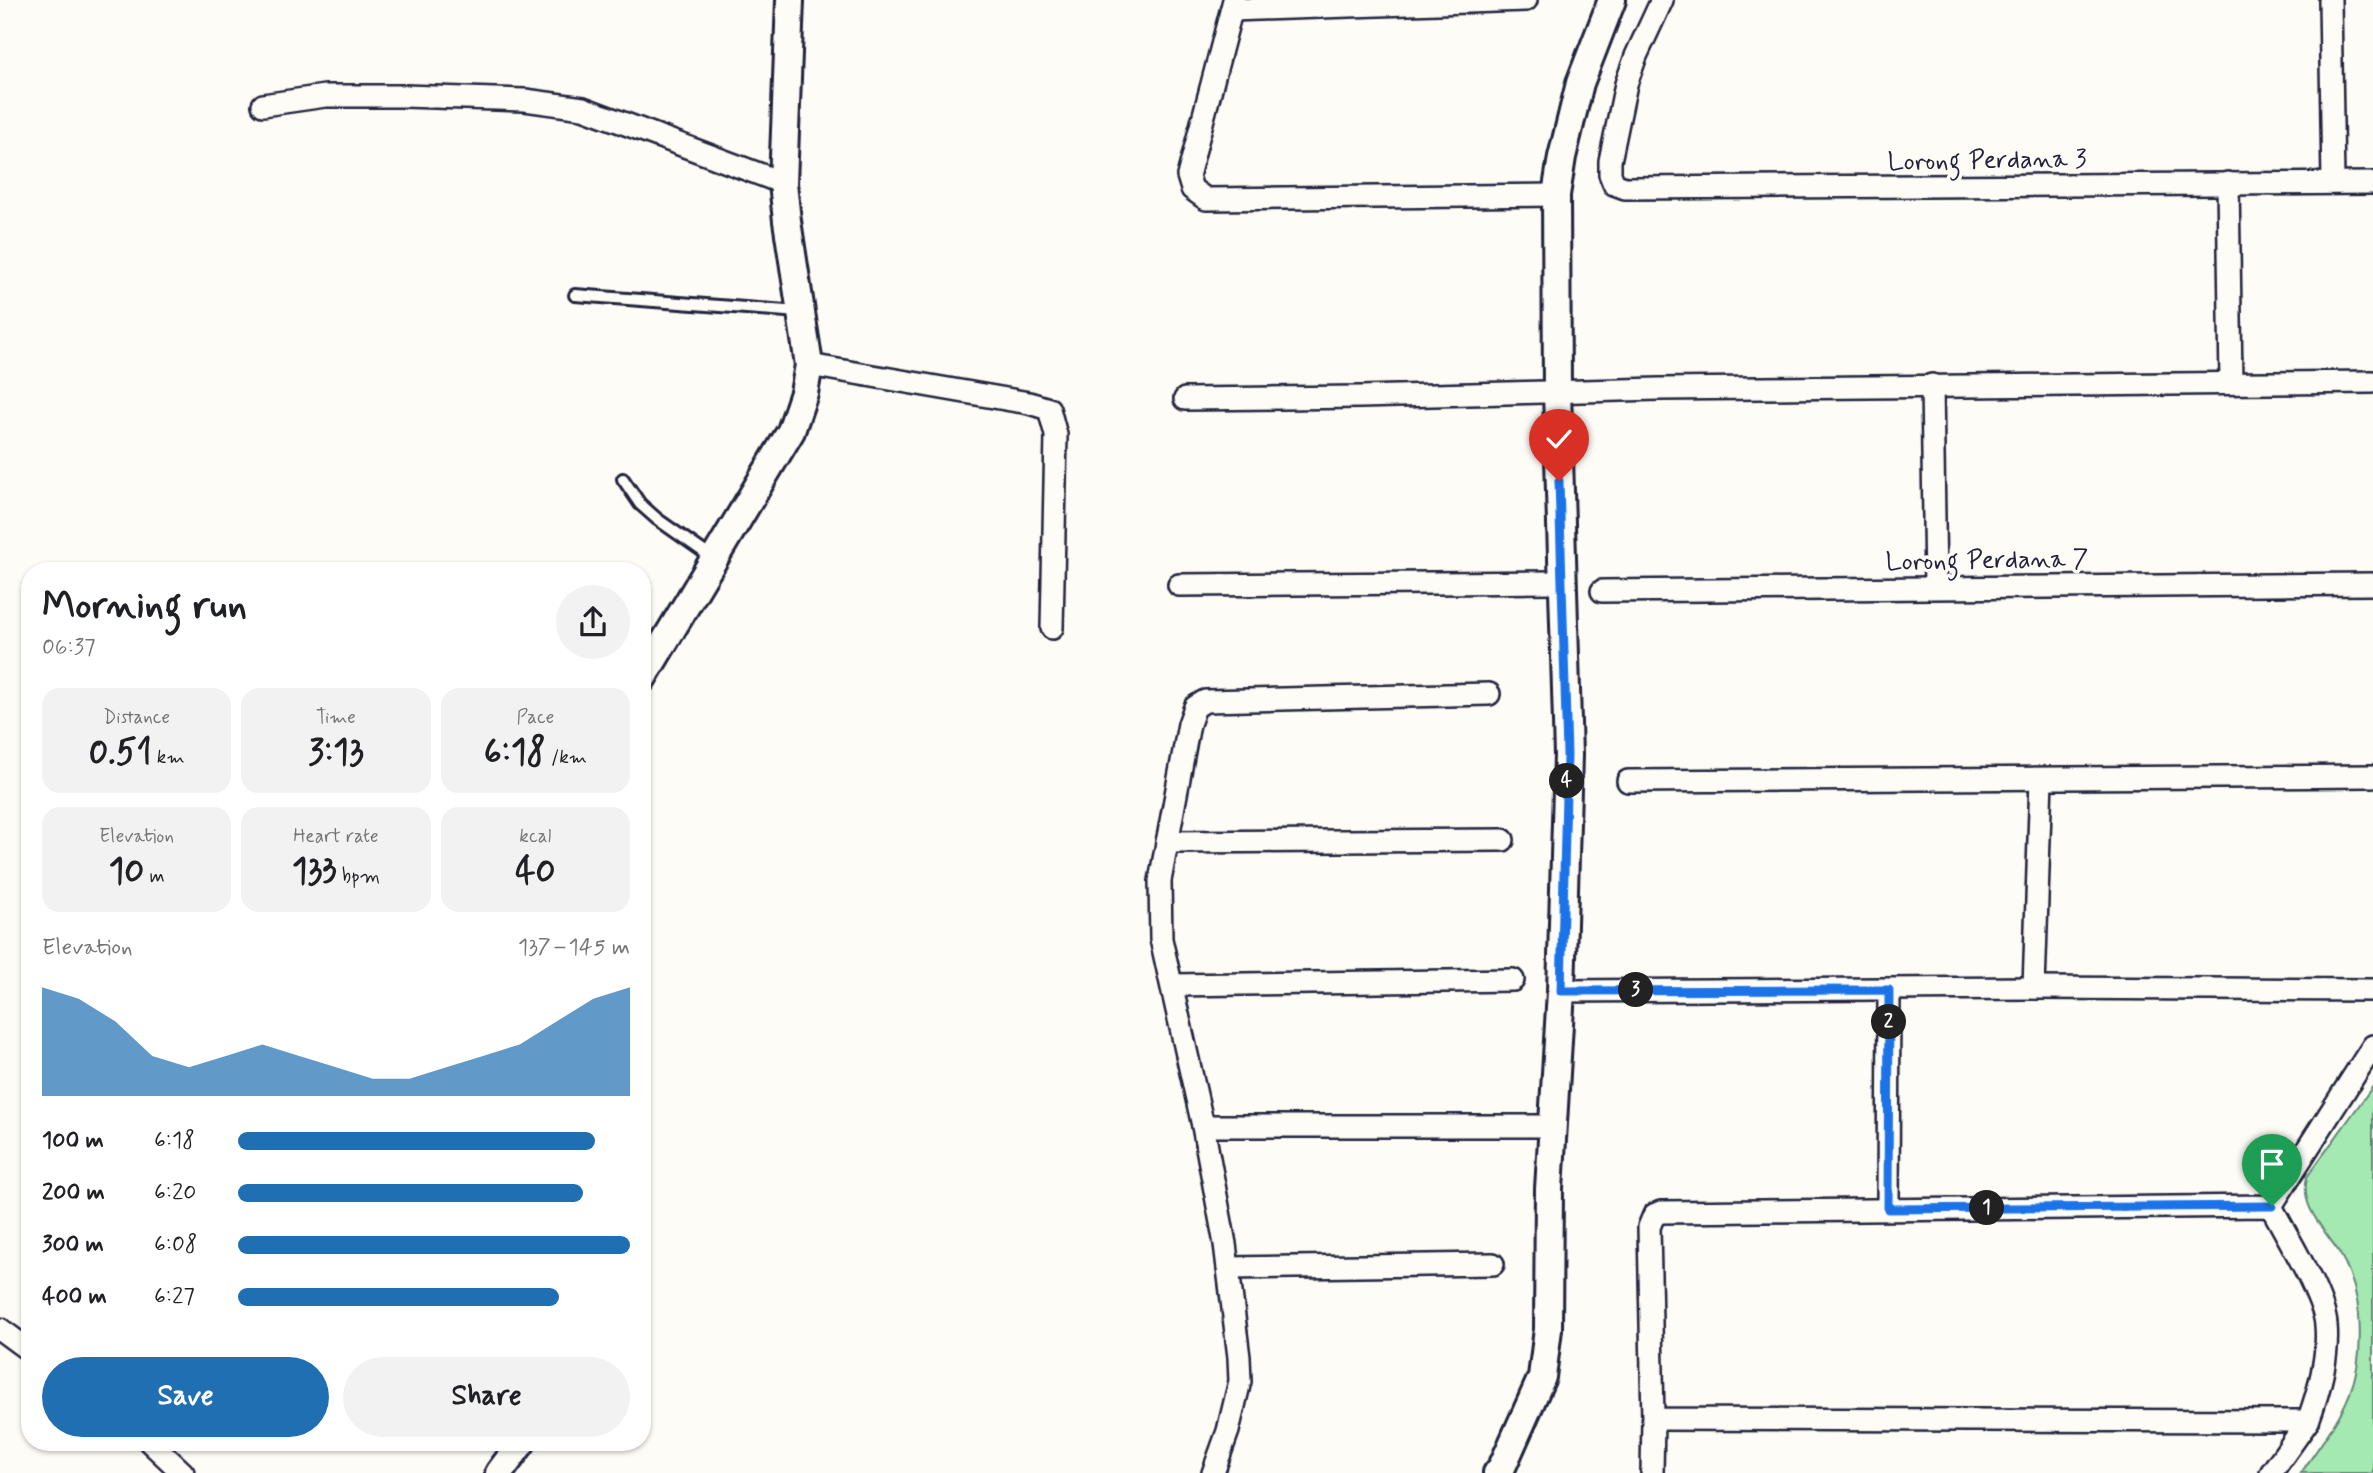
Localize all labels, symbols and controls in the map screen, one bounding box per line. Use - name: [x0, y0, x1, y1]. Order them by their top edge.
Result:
- street label: Lorong Perdana 3: [1887, 142, 2087, 183]
- pin: [1529, 409, 1589, 481]
- icon: check: [1540, 420, 1578, 458]
- street label: Lorong Perdana 7: [1885, 542, 2089, 583]
- text: Morning run: [42, 582, 247, 631]
- button: share: [556, 585, 630, 659]
- text: 06:37: [42, 633, 96, 663]
- text: Distance: [103, 705, 170, 730]
- text: Time: [316, 705, 356, 730]
- text: Pace: [516, 705, 554, 730]
- text: 0.51: [89, 730, 152, 776]
- text: 3:13: [308, 730, 364, 776]
- text: 6:18: [484, 730, 546, 776]
- text: km: [152, 745, 185, 770]
- text: /km: [546, 745, 587, 770]
- pin: 4: [1550, 764, 1584, 798]
- text: 4: [1561, 768, 1572, 793]
- text: Elevation: [99, 824, 174, 849]
- text: Heart rate: [293, 824, 379, 849]
- text: kcal: [519, 824, 551, 849]
- text: 10: [109, 849, 144, 895]
- text: 133: [292, 849, 337, 895]
- text: 40: [515, 849, 556, 895]
- text: m: [144, 864, 165, 889]
- text: bpm: [337, 864, 380, 889]
- text: Elevation: [42, 933, 133, 963]
- text: 137–145 m: [518, 933, 630, 963]
- pin: 3: [1618, 972, 1654, 1007]
- text: 3: [1631, 977, 1640, 1002]
- pin: 2: [1871, 1004, 1906, 1040]
- text: 2: [1884, 1009, 1893, 1034]
- text: 100 m: [42, 1126, 104, 1156]
- text: 6:18: [154, 1126, 195, 1156]
- pin: [2242, 1134, 2302, 1206]
- icon: arrive: [2253, 1145, 2291, 1183]
- text: 200 m: [42, 1178, 105, 1208]
- text: 6:20: [154, 1178, 196, 1208]
- pin: 1: [1969, 1190, 2004, 1226]
- text: 1: [1982, 1195, 1991, 1220]
- text: 300 m: [42, 1230, 104, 1260]
- text: 6:08: [154, 1230, 197, 1260]
- text: 400 m: [42, 1282, 107, 1312]
- text: 6:27: [154, 1282, 195, 1312]
- button: Save: [42, 1357, 329, 1437]
- button: Share: [343, 1357, 630, 1437]

